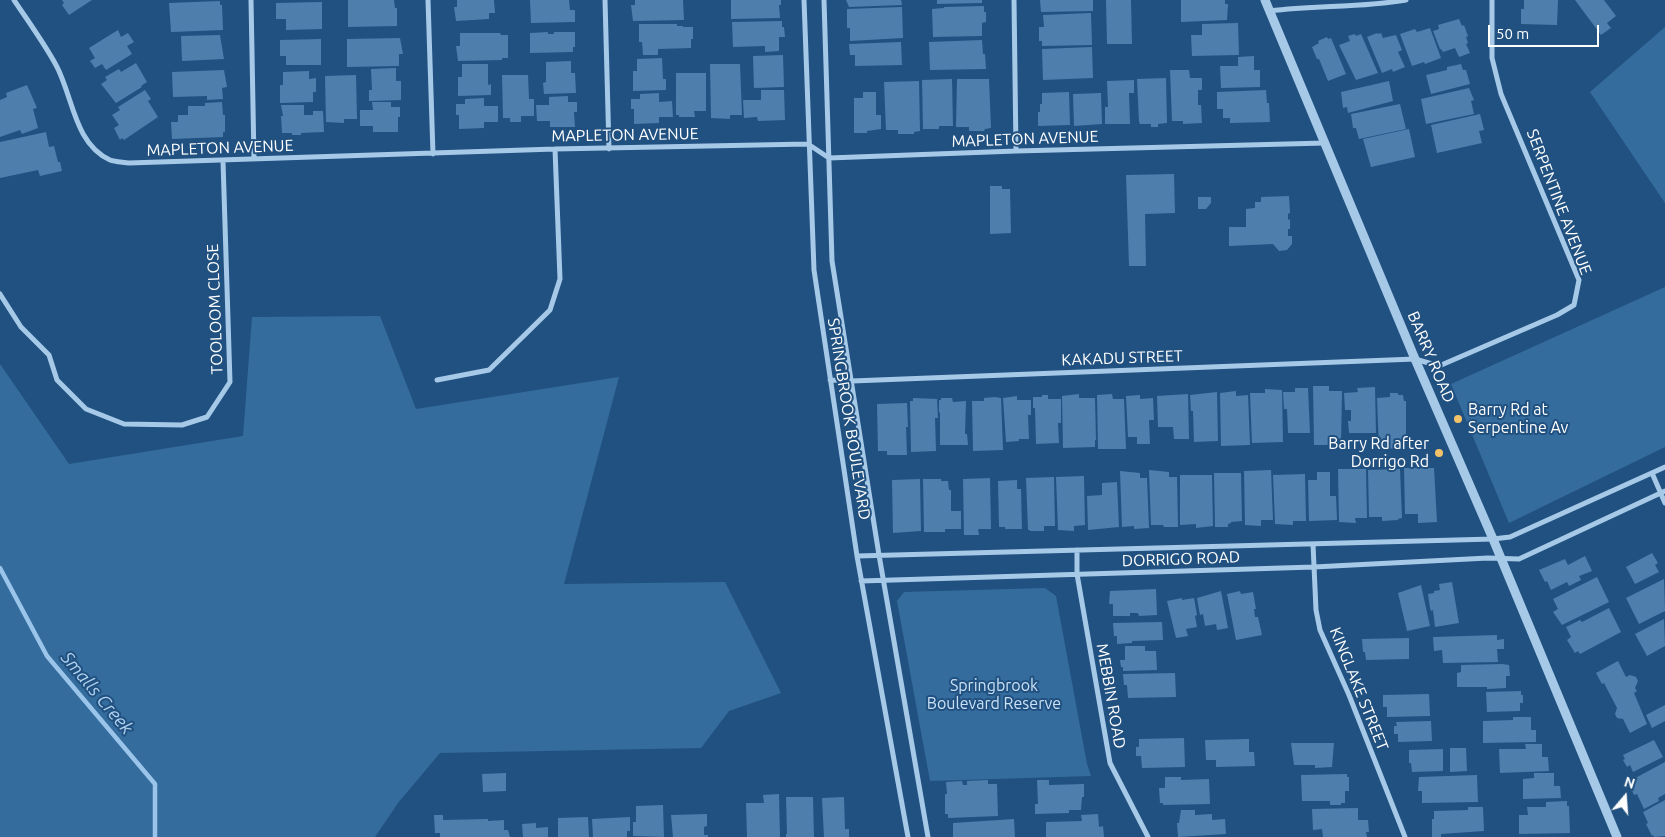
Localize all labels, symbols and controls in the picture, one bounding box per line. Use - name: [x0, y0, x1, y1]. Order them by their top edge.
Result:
- scale bar: [1490, 15, 1601, 47]
- text: 50 m: [1496, 25, 1529, 42]
- street label: MAPLETON AVENUE: [551, 124, 699, 146]
- street label: SERPENTINE AVENUE: [1522, 126, 1596, 278]
- street label: MAPLETON AVENUE: [951, 127, 1099, 151]
- street label: MAPLETON AVENUE: [146, 136, 294, 160]
- street label: TOOLOOM CLOSE: [203, 243, 227, 375]
- street label: BARRY ROAD: [1403, 309, 1459, 405]
- street label: SPRINGBROOK BOULEVARD: [824, 317, 874, 521]
- street label: KAKADU STREET: [1061, 346, 1183, 370]
- place label: Barry Rd at Serpentine Av: [1468, 400, 1568, 438]
- marker: Barry Rd at Serpentine Av: [1452, 413, 1464, 425]
- place label: Barry Rd after Dorrigo Rd: [1328, 434, 1429, 472]
- marker: Barry Rd after Dorrigo Rd: [1433, 447, 1445, 459]
- street label: DORRIGO ROAD: [1122, 547, 1240, 571]
- street label: KINGLAKE STREET: [1326, 625, 1392, 753]
- street label: MEBBIN ROAD: [1092, 642, 1130, 750]
- water label: Smalls Creek: [56, 647, 138, 739]
- park label: Springbrook Boulevard Reserve: [927, 676, 1061, 714]
- north arrow: [1600, 772, 1650, 822]
- text: N: [1622, 774, 1637, 792]

